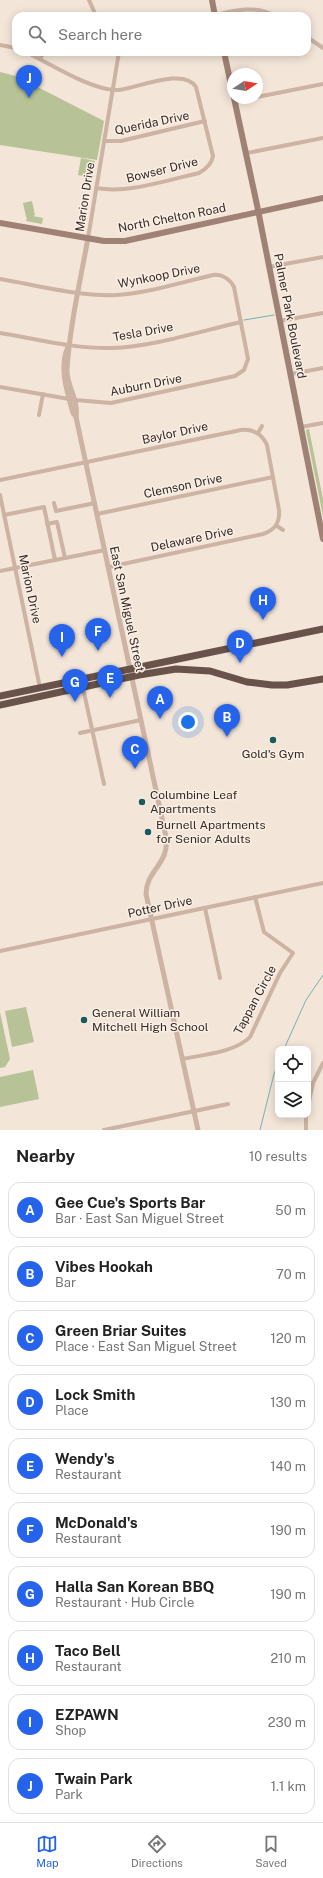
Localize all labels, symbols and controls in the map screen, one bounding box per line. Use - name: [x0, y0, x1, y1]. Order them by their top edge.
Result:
- search box: [12, 12, 311, 56]
- icon: search: [26, 23, 48, 45]
- text: Search here: [58, 26, 142, 43]
- pin: J: [16, 65, 42, 98]
- north arrow: [227, 68, 263, 104]
- street label: Querida Drive: [113, 108, 191, 138]
- street label: Bowser Drive: [125, 154, 199, 186]
- street label: Marion Drive: [73, 161, 97, 233]
- street label: North Chelton Road: [117, 201, 227, 235]
- street label: Palmer Park Boulevard: [271, 252, 309, 380]
- street label: Wynkoop Drive: [117, 261, 202, 291]
- street label: Tesla Drive: [112, 320, 174, 344]
- street label: Auburn Drive: [109, 371, 183, 399]
- street label: Baylor Drive: [141, 419, 210, 447]
- street label: Clemson Drive: [142, 471, 224, 501]
- street label: Delaware Drive: [149, 523, 235, 555]
- street label: East San Miguel Street: [107, 545, 147, 673]
- street label: Marion Drive: [16, 553, 44, 625]
- pin: H: [250, 587, 276, 620]
- pin: F: [85, 618, 111, 651]
- pin: I: [49, 624, 75, 657]
- pin: D: [227, 630, 253, 663]
- pin: E: [97, 665, 123, 698]
- pin: G: [62, 669, 88, 702]
- pin: A: [147, 686, 173, 719]
- pin: B: [214, 704, 240, 737]
- your location: [178, 712, 198, 732]
- marker: Gold's Gym: [268, 735, 278, 745]
- pin: C: [122, 736, 148, 769]
- place label: Gold's Gym: [242, 747, 304, 761]
- place label: Columbine Leaf Apartments: [150, 788, 238, 816]
- marker: Columbine Leaf Apartments: [137, 797, 147, 807]
- place label: Burnell Apartments for Senior Adults: [156, 818, 265, 846]
- marker: Burnell Apartments for Senior Adults: [143, 827, 153, 837]
- street label: Potter Drive: [126, 893, 194, 921]
- street label: Tappan Circle: [231, 963, 279, 1037]
- place label: General William Mitchell High School: [92, 1006, 209, 1034]
- marker: General William Mitchell High School: [79, 1015, 89, 1025]
- map controls: [275, 1046, 311, 1118]
- button: locate: [275, 1046, 311, 1082]
- button: layers: [275, 1082, 311, 1118]
- text: Nearby: [16, 1146, 75, 1166]
- text: 10 results: [249, 1149, 307, 1164]
- text: Gee Cue's Sports Bar: [55, 1194, 205, 1211]
- text: A: [25, 1203, 35, 1218]
- text: 50 m: [275, 1203, 306, 1218]
- text: Bar · East San Miguel Street: [55, 1211, 224, 1226]
- text: Vibes Hookah: [55, 1258, 153, 1275]
- text: B: [26, 1267, 34, 1282]
- text: 70 m: [276, 1267, 306, 1282]
- text: Bar: [55, 1275, 76, 1290]
- text: Green Briar Suites: [55, 1322, 187, 1339]
- text: C: [25, 1331, 35, 1346]
- text: 120 m: [271, 1331, 306, 1346]
- text: Place · East San Miguel Street: [55, 1339, 237, 1354]
- text: Lock Smith: [55, 1386, 135, 1403]
- text: D: [25, 1395, 35, 1410]
- text: 130 m: [270, 1395, 306, 1410]
- text: Place: [55, 1403, 89, 1418]
- text: Wendy's: [55, 1450, 115, 1467]
- text: E: [26, 1459, 34, 1474]
- text: 140 m: [270, 1459, 306, 1474]
- text: Restaurant: [55, 1467, 121, 1482]
- text: McDonald's: [55, 1514, 138, 1531]
- text: F: [26, 1523, 34, 1538]
- text: 190 m: [270, 1523, 306, 1538]
- text: Restaurant: [55, 1531, 121, 1546]
- text: Halla San Korean BBQ: [55, 1578, 214, 1595]
- text: G: [25, 1587, 35, 1602]
- text: 190 m: [270, 1587, 306, 1602]
- text: Restaurant · Hub Circle: [55, 1595, 194, 1610]
- text: Taco Bell: [55, 1642, 121, 1659]
- text: H: [25, 1651, 35, 1666]
- text: 210 m: [271, 1651, 306, 1666]
- text: Restaurant: [55, 1659, 121, 1674]
- text: EZPAWN: [55, 1706, 119, 1723]
- text: I: [28, 1715, 32, 1730]
- text: 230 m: [268, 1715, 306, 1730]
- text: Shop: [55, 1723, 86, 1738]
- text: Twain Park: [55, 1770, 133, 1787]
- text: J: [27, 1779, 33, 1794]
- text: 1.1 km: [271, 1779, 306, 1794]
- text: Park: [55, 1787, 83, 1802]
- tab: Map: [36, 1833, 59, 1869]
- tab: Directions: [131, 1833, 183, 1869]
- tab: Saved: [255, 1833, 287, 1869]

